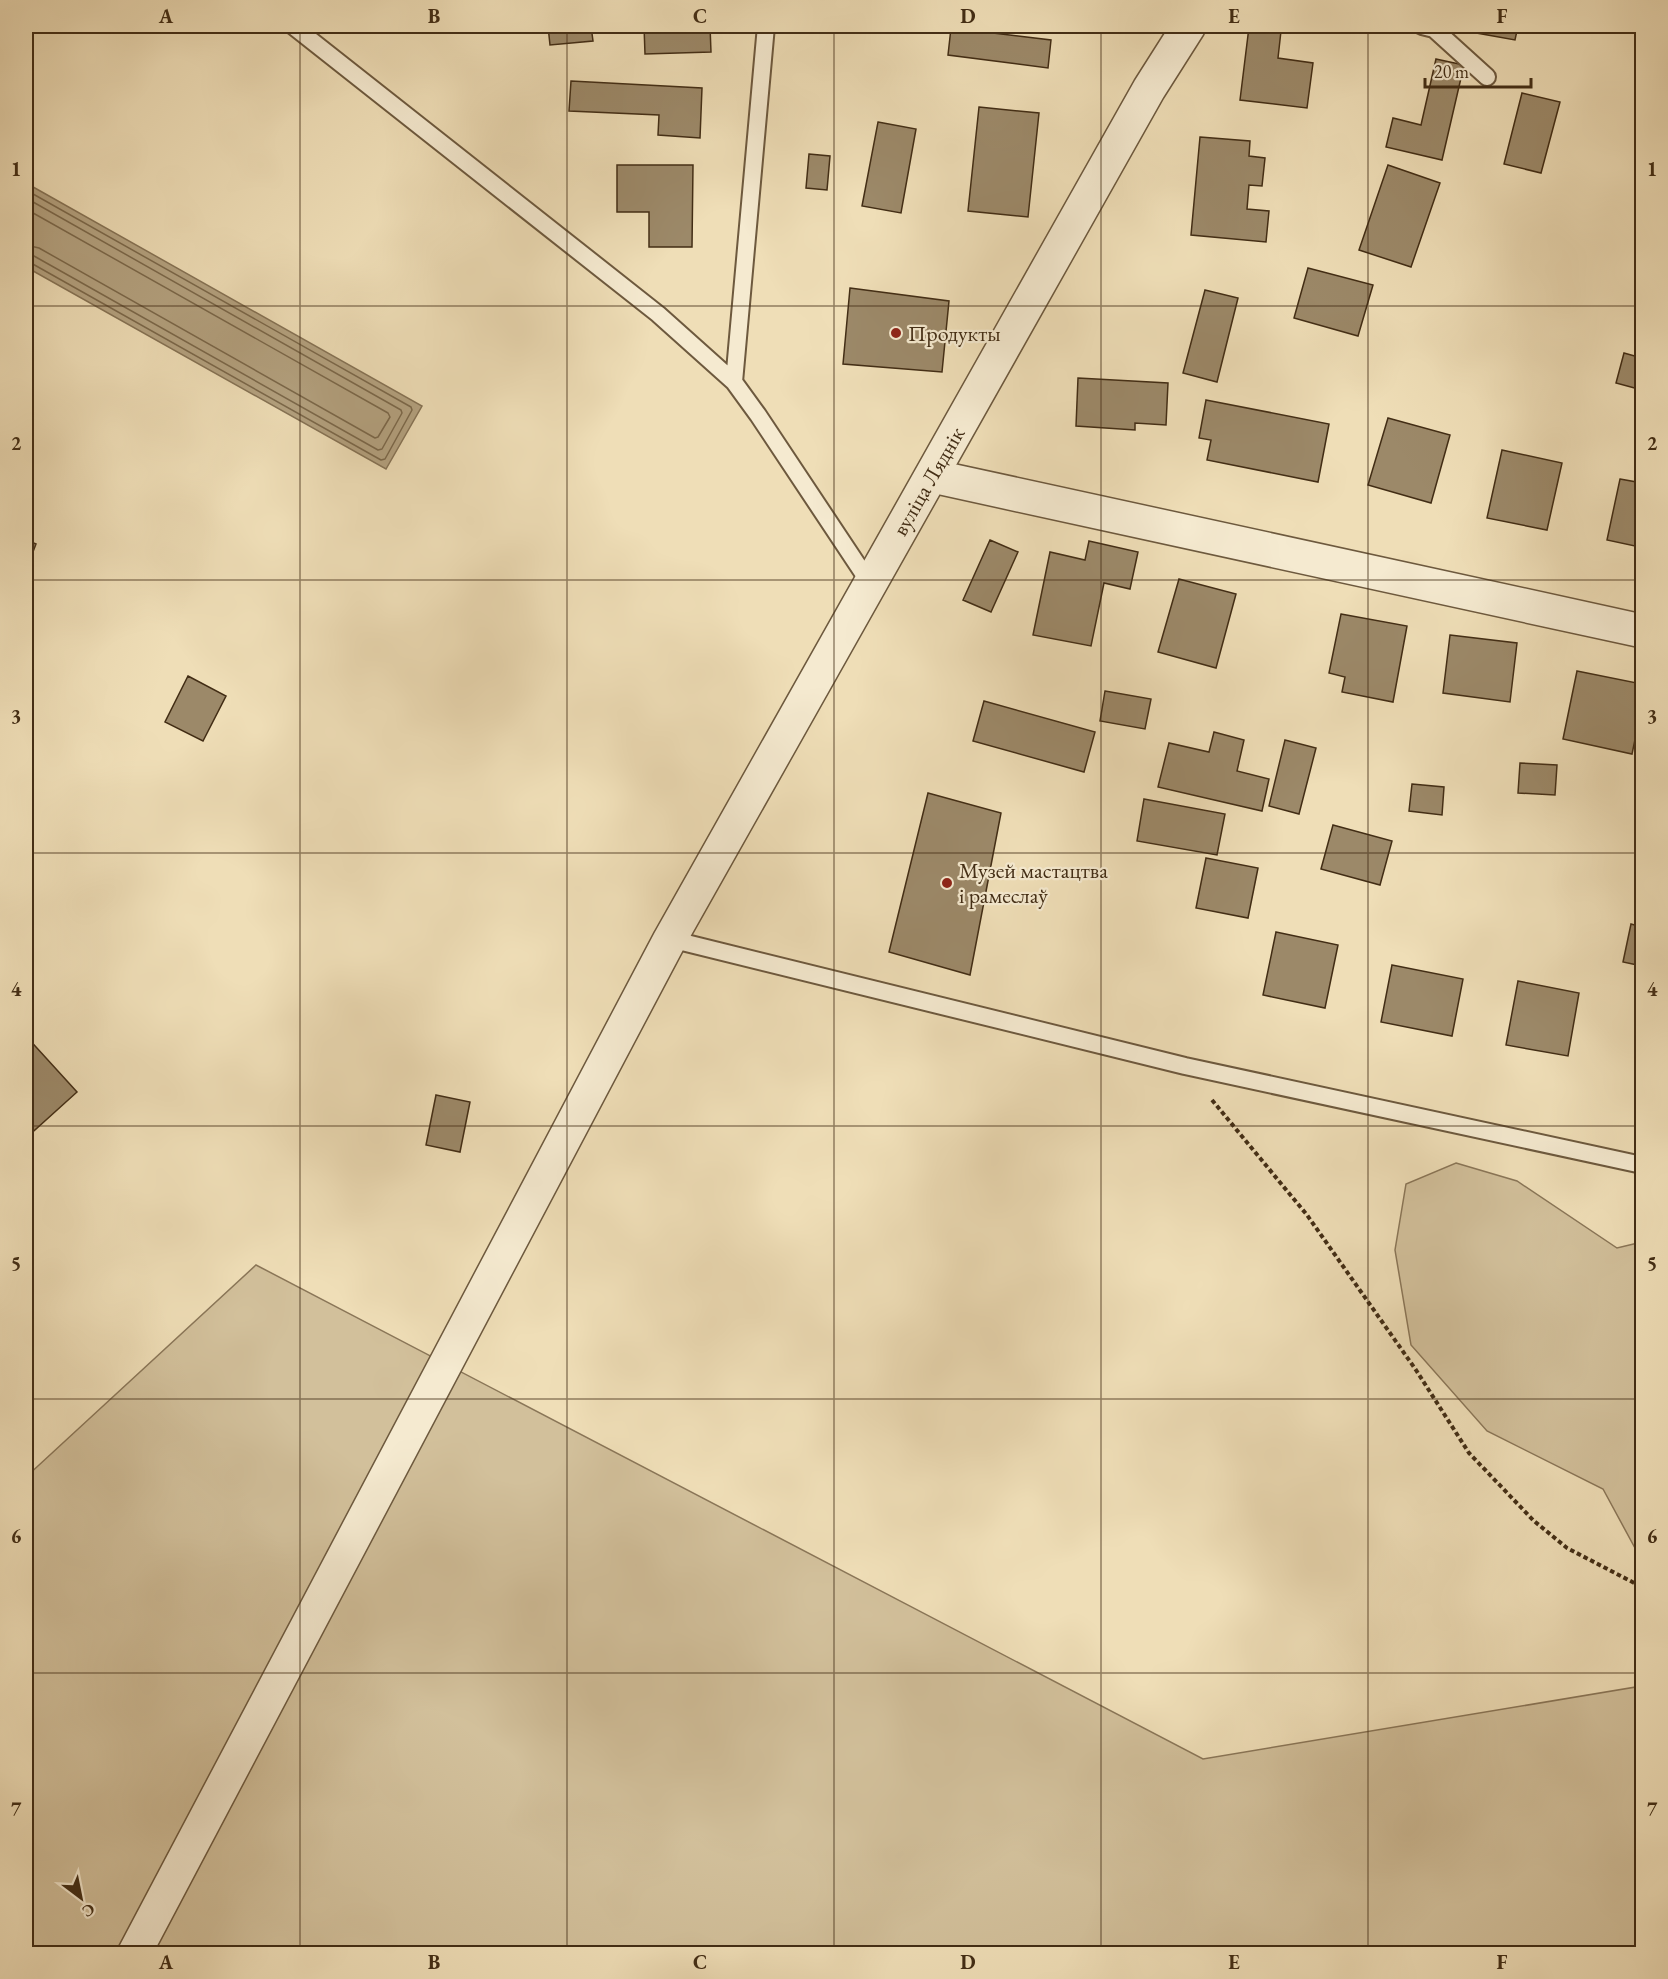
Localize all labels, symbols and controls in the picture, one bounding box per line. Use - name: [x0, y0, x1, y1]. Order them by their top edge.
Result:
- text: A: [158, 3, 174, 29]
- text: B: [428, 3, 440, 29]
- text: C: [693, 3, 707, 29]
- text: D: [960, 3, 976, 29]
- text: E: [1228, 3, 1240, 29]
- text: F: [1497, 3, 1508, 29]
- scale bar: [1425, 51, 1532, 89]
- text: 20 m: [1434, 60, 1469, 83]
- text: 1: [11, 156, 21, 182]
- text: 1: [1647, 156, 1657, 182]
- place label: Продукты: [908, 319, 1001, 348]
- marker: Продукты: [889, 326, 903, 340]
- street label: вуліца Ляднік: [886, 421, 972, 541]
- text: 2: [11, 430, 22, 456]
- text: 2: [1647, 430, 1658, 456]
- text: 3: [11, 703, 21, 729]
- text: 3: [1647, 703, 1657, 729]
- place label: Музей мастацтва і рамеслаў: [959, 856, 1108, 910]
- marker: Музей мастацтва і рамеслаў: [940, 876, 954, 890]
- text: 4: [11, 976, 22, 1002]
- text: 4: [1647, 976, 1658, 1002]
- text: 5: [11, 1250, 21, 1276]
- text: 5: [1647, 1250, 1657, 1276]
- text: 6: [11, 1523, 22, 1549]
- text: 6: [1647, 1523, 1658, 1549]
- text: 7: [11, 1796, 22, 1822]
- text: 7: [1647, 1796, 1658, 1822]
- north arrow: [51, 1868, 111, 1928]
- text: С: [78, 1898, 99, 1922]
- text: A: [158, 1949, 174, 1975]
- text: B: [428, 1949, 440, 1975]
- text: C: [693, 1949, 707, 1975]
- text: D: [960, 1949, 976, 1975]
- text: E: [1228, 1949, 1240, 1975]
- text: F: [1497, 1949, 1508, 1975]

